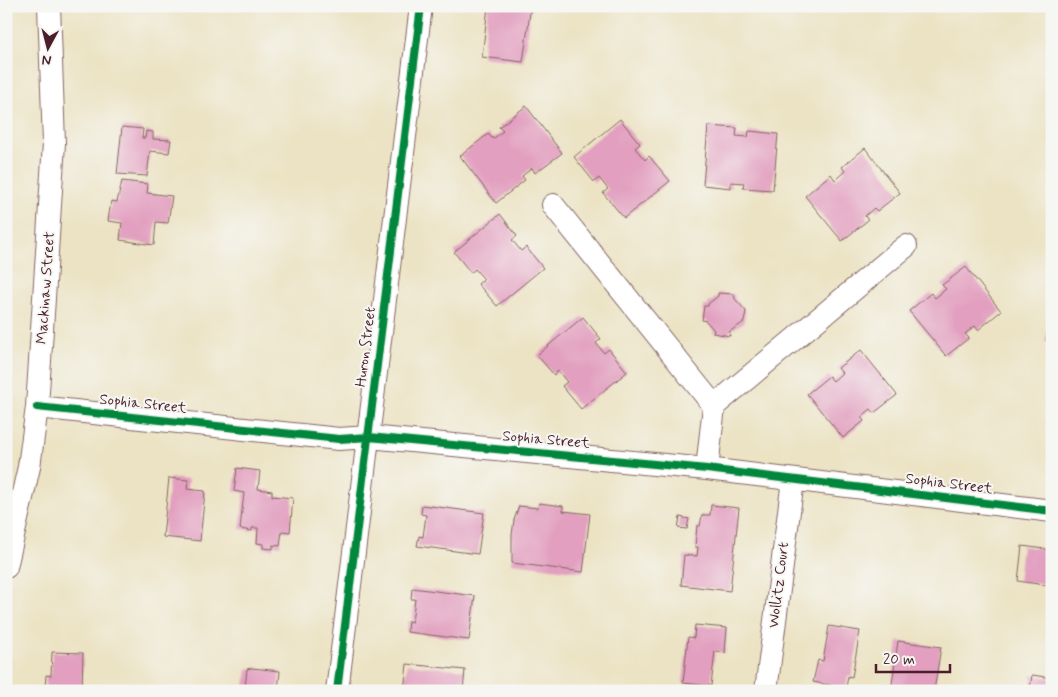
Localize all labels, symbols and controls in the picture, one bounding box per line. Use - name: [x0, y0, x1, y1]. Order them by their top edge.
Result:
- north arrow: [22, 22, 72, 72]
- text: N: [41, 50, 52, 69]
- street label: Mackinaw Street: [32, 231, 60, 345]
- street label: Huron Street: [351, 305, 381, 388]
- street label: Sophia Street: [98, 389, 188, 419]
- street label: Sophia Street: [502, 426, 591, 454]
- street label: Sophia Street: [904, 469, 994, 499]
- street label: Wollitz Court: [764, 540, 794, 629]
- scale bar: [876, 642, 949, 674]
- text: 20 m: [883, 650, 915, 670]

